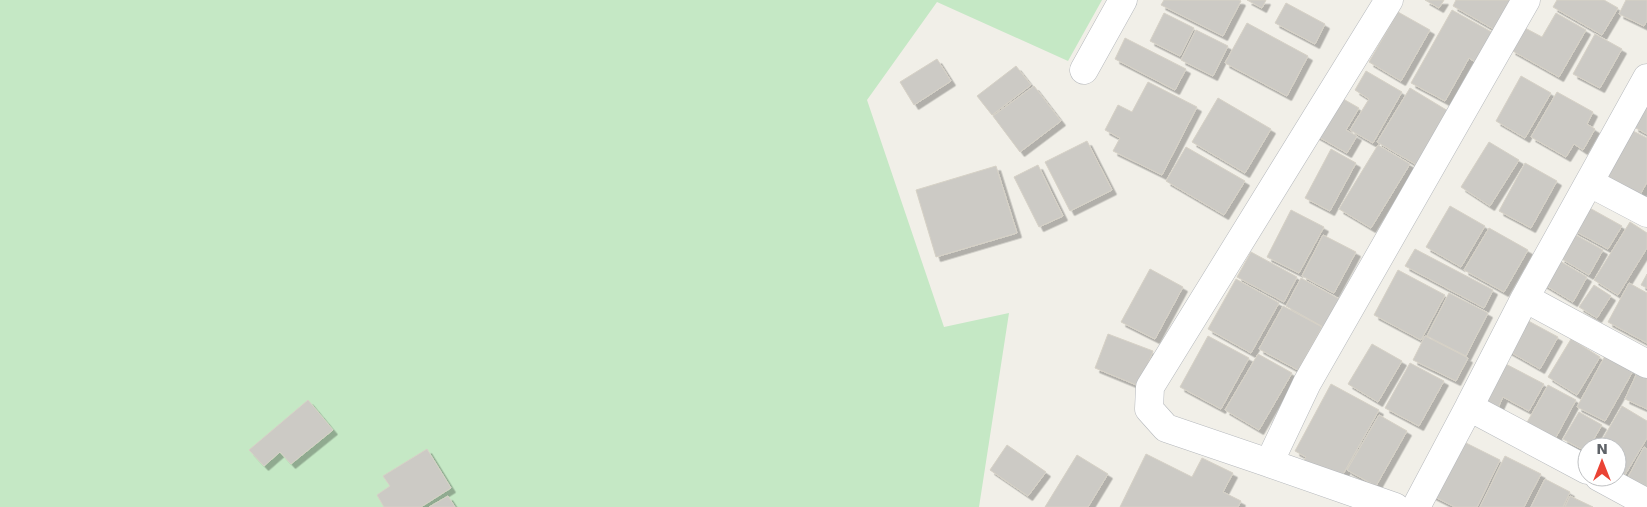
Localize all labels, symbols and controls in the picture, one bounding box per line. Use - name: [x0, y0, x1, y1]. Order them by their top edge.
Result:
- north arrow: [1577, 437, 1627, 487]
- text: N: [1596, 441, 1608, 457]

